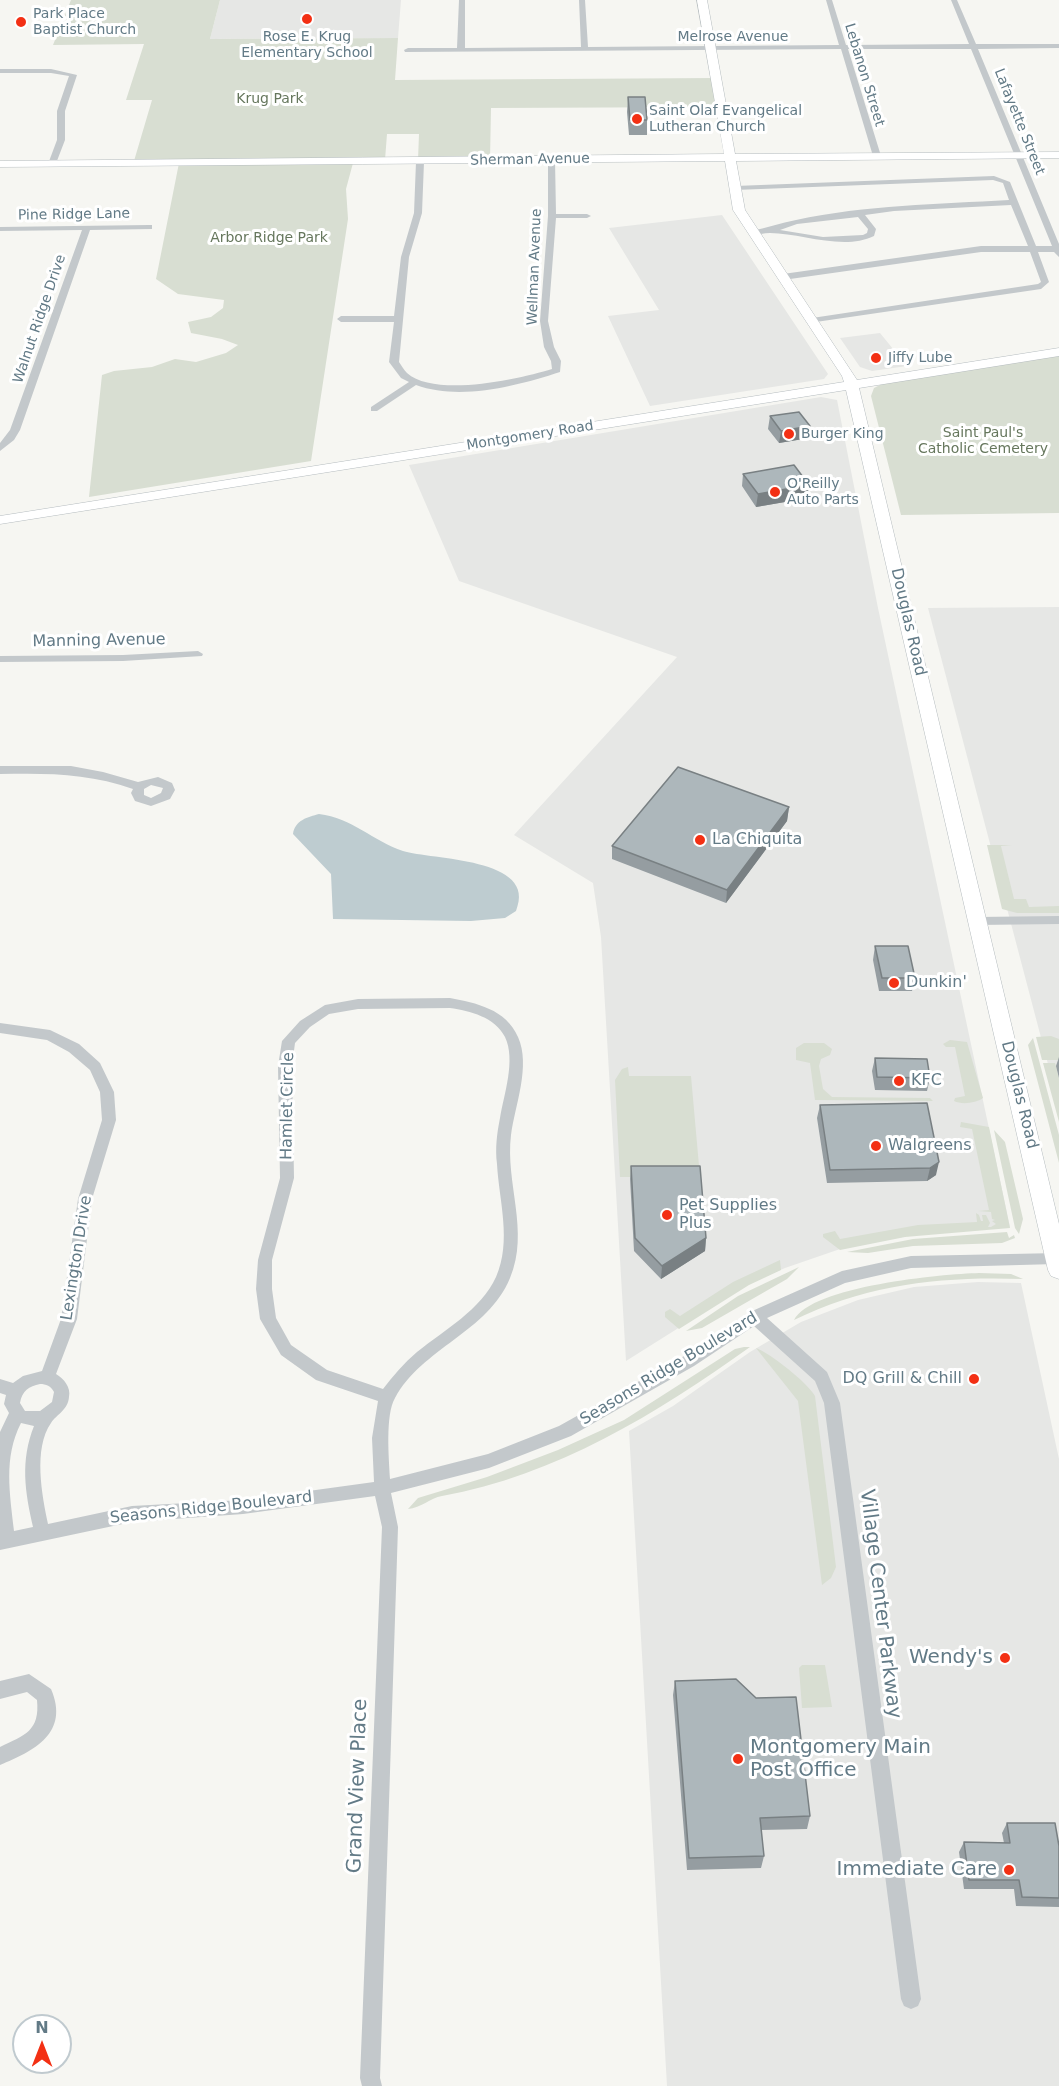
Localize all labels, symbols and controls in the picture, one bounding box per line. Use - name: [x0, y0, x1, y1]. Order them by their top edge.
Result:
- place label: Park Place Baptist Church: [33, 6, 136, 38]
- marker: Rose E. Krug Elementary School: [300, 12, 314, 26]
- marker: Park Place Baptist Church: [14, 15, 28, 29]
- street label: Lebanon Street: [840, 21, 888, 129]
- place label: Rose E. Krug Elementary School: [241, 29, 373, 62]
- street label: Melrose Avenue: [678, 29, 788, 45]
- street label: Lafayette Street: [990, 66, 1048, 178]
- park label: Krug Park: [236, 91, 304, 107]
- place label: Saint Olaf Evangelical Lutheran Church: [649, 103, 802, 136]
- marker: Saint Olaf Evangelical Lutheran Church: [630, 112, 644, 126]
- street label: Sherman Avenue: [470, 151, 590, 169]
- street label: Pine Ridge Lane: [18, 206, 130, 224]
- street label: Wellman Avenue: [525, 208, 545, 326]
- park label: Arbor Ridge Park: [210, 230, 328, 246]
- street label: Walnut Ridge Drive: [10, 252, 70, 386]
- place label: Jiffy Lube: [888, 350, 952, 366]
- marker: Jiffy Lube: [869, 351, 883, 365]
- street label: Montgomery Road: [465, 418, 595, 454]
- park label: Saint Paul's Catholic Cemetery: [918, 425, 1048, 458]
- place label: Burger King: [801, 426, 884, 442]
- marker: Burger King: [782, 427, 796, 441]
- place label: O'Reilly Auto Parts: [787, 476, 859, 508]
- marker: O'Reilly Auto Parts: [768, 485, 782, 499]
- street label: Douglas Road: [886, 566, 930, 678]
- street label: Manning Avenue: [32, 630, 166, 652]
- place label: La Chiquita: [712, 830, 802, 850]
- marker: La Chiquita: [693, 833, 707, 847]
- place label: Dunkin': [906, 973, 967, 993]
- marker: Dunkin': [887, 976, 901, 990]
- street label: Douglas Road: [996, 1039, 1042, 1151]
- street label: Hamlet Circle: [277, 1052, 299, 1160]
- place label: KFC: [911, 1071, 942, 1091]
- marker: KFC: [892, 1074, 906, 1088]
- place label: Walgreens: [888, 1136, 972, 1156]
- marker: Walgreens: [869, 1139, 883, 1153]
- street label: Lexington Drive: [58, 1194, 96, 1322]
- place label: Pet Supplies Plus: [679, 1196, 777, 1234]
- marker: Pet Supplies Plus: [660, 1208, 674, 1222]
- street label: Seasons Ridge Boulevard: [577, 1308, 761, 1430]
- place label: DQ Grill & Chill: [842, 1369, 962, 1389]
- marker: DQ Grill & Chill: [967, 1372, 981, 1386]
- street label: Seasons Ridge Boulevard: [109, 1488, 313, 1528]
- street label: Village Center Parkway: [854, 1488, 906, 1720]
- place label: Wendy's: [909, 1646, 993, 1670]
- marker: Wendy's: [998, 1651, 1012, 1665]
- street label: Grand View Place: [343, 1698, 373, 1874]
- place label: Montgomery Main Post Office: [750, 1736, 931, 1783]
- marker: Montgomery Main Post Office: [731, 1752, 745, 1766]
- place label: Immediate Care: [837, 1858, 997, 1882]
- marker: Immediate Care: [1002, 1863, 1016, 1877]
- north arrow: [12, 2014, 72, 2074]
- text: N: [35, 2018, 49, 2037]

